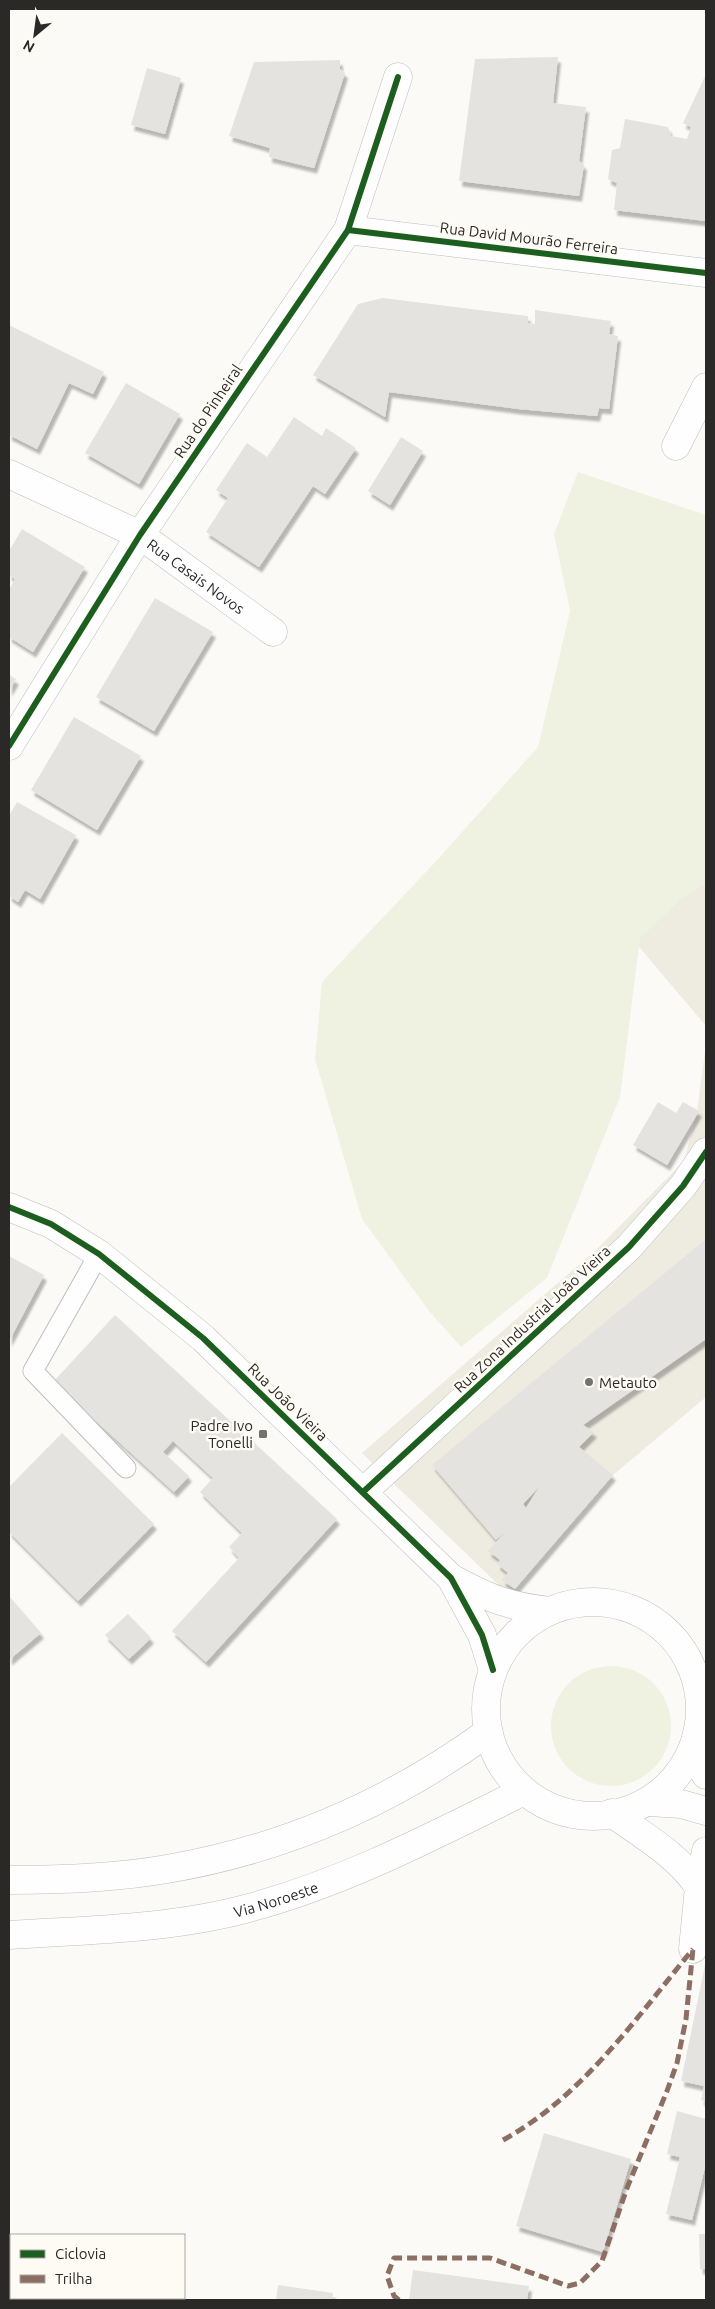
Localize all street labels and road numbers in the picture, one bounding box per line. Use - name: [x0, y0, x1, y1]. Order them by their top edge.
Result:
- street label: Rua David Mourão Ferreira: [439, 219, 619, 257]
- street label: Rua do Pinheiral: [170, 361, 246, 461]
- street label: Rua Casais Novos: [144, 535, 248, 617]
- street label: Rua Zona Industrial João Vieira: [450, 1242, 614, 1396]
- street label: Rua João Vieira: [245, 1360, 331, 1444]
- street label: Via Noroeste: [232, 1878, 320, 1920]

